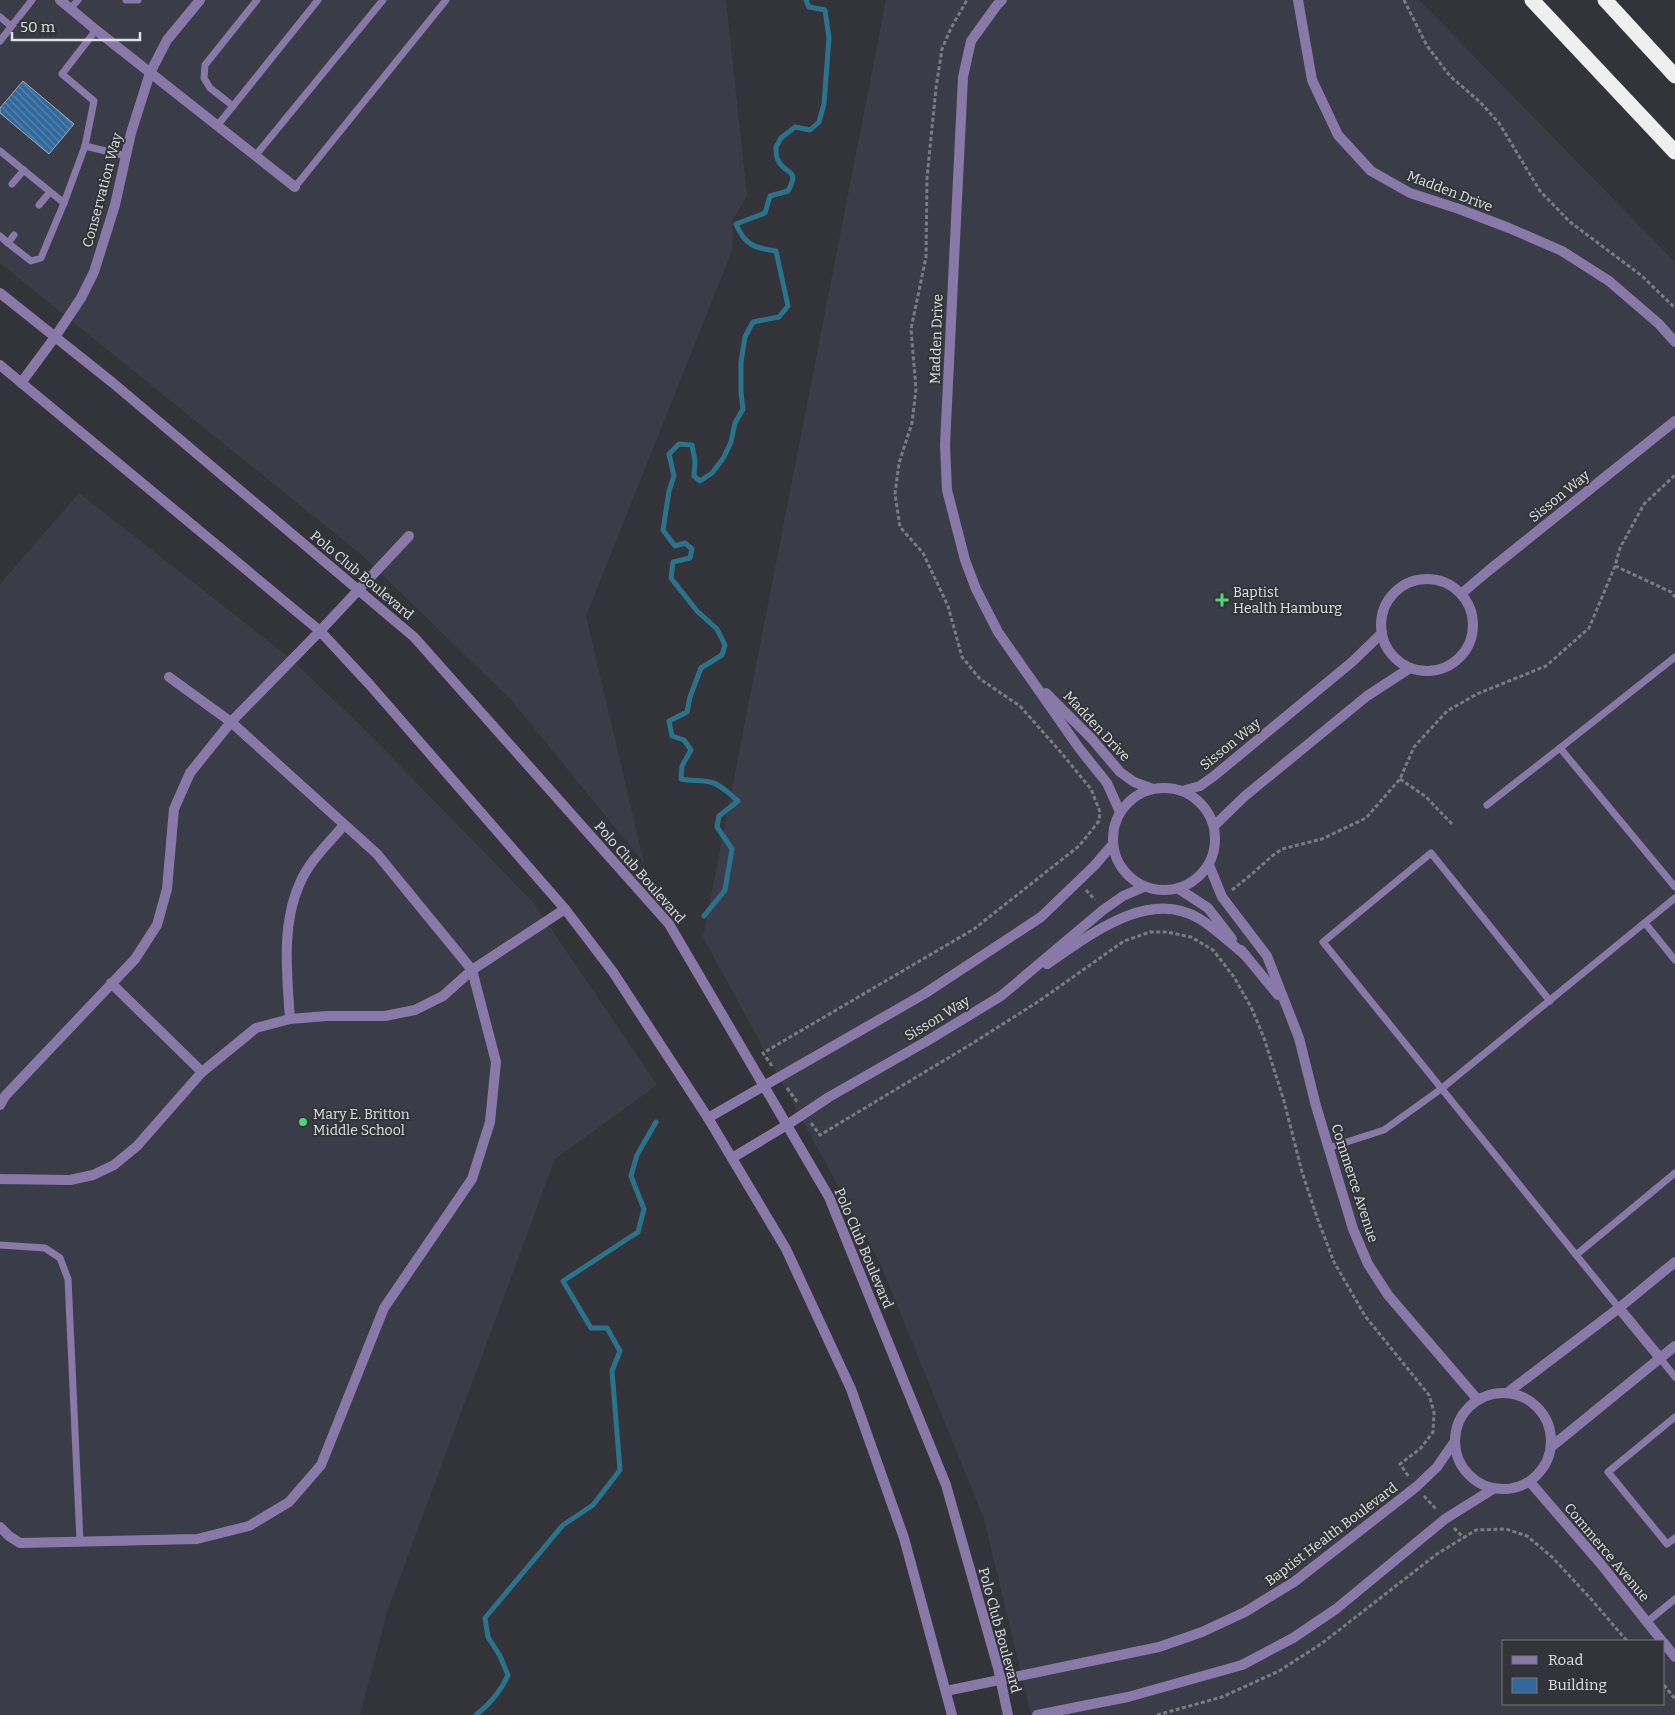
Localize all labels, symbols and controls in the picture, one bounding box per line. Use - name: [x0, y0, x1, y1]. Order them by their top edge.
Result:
- scale bar: [12, 10, 140, 42]
- text: 50 m: [20, 18, 56, 36]
- street label: Conservation Way: [79, 131, 126, 249]
- street label: Madden Drive: [1405, 167, 1495, 216]
- street label: Madden Drive: [926, 294, 947, 384]
- street label: Sisson Way: [1526, 466, 1593, 526]
- street label: Polo Club Boulevard: [307, 527, 417, 623]
- place label: Baptist Health Hamburg: [1233, 584, 1342, 617]
- marker: Baptist Health Hamburg: [1215, 593, 1229, 607]
- street label: Madden Drive: [1060, 688, 1134, 765]
- street label: Sisson Way: [1197, 714, 1264, 774]
- street label: Polo Club Boulevard: [591, 818, 688, 927]
- street label: Sisson Way: [902, 992, 973, 1045]
- place label: Mary E. Britton Middle School: [313, 1106, 410, 1139]
- marker: Mary E. Britton Middle School: [297, 1116, 309, 1128]
- street label: Commerce Avenue: [1327, 1122, 1382, 1245]
- street label: Polo Club Boulevard: [830, 1185, 897, 1311]
- street label: Baptist Health Boulevard: [1262, 1479, 1401, 1590]
- street label: Commerce Avenue: [1560, 1500, 1653, 1605]
- street label: Polo Club Boulevard: [975, 1566, 1024, 1695]
- legend: [1502, 1640, 1665, 1705]
- text: Road: [1548, 1651, 1583, 1669]
- text: Building: [1548, 1676, 1607, 1694]

